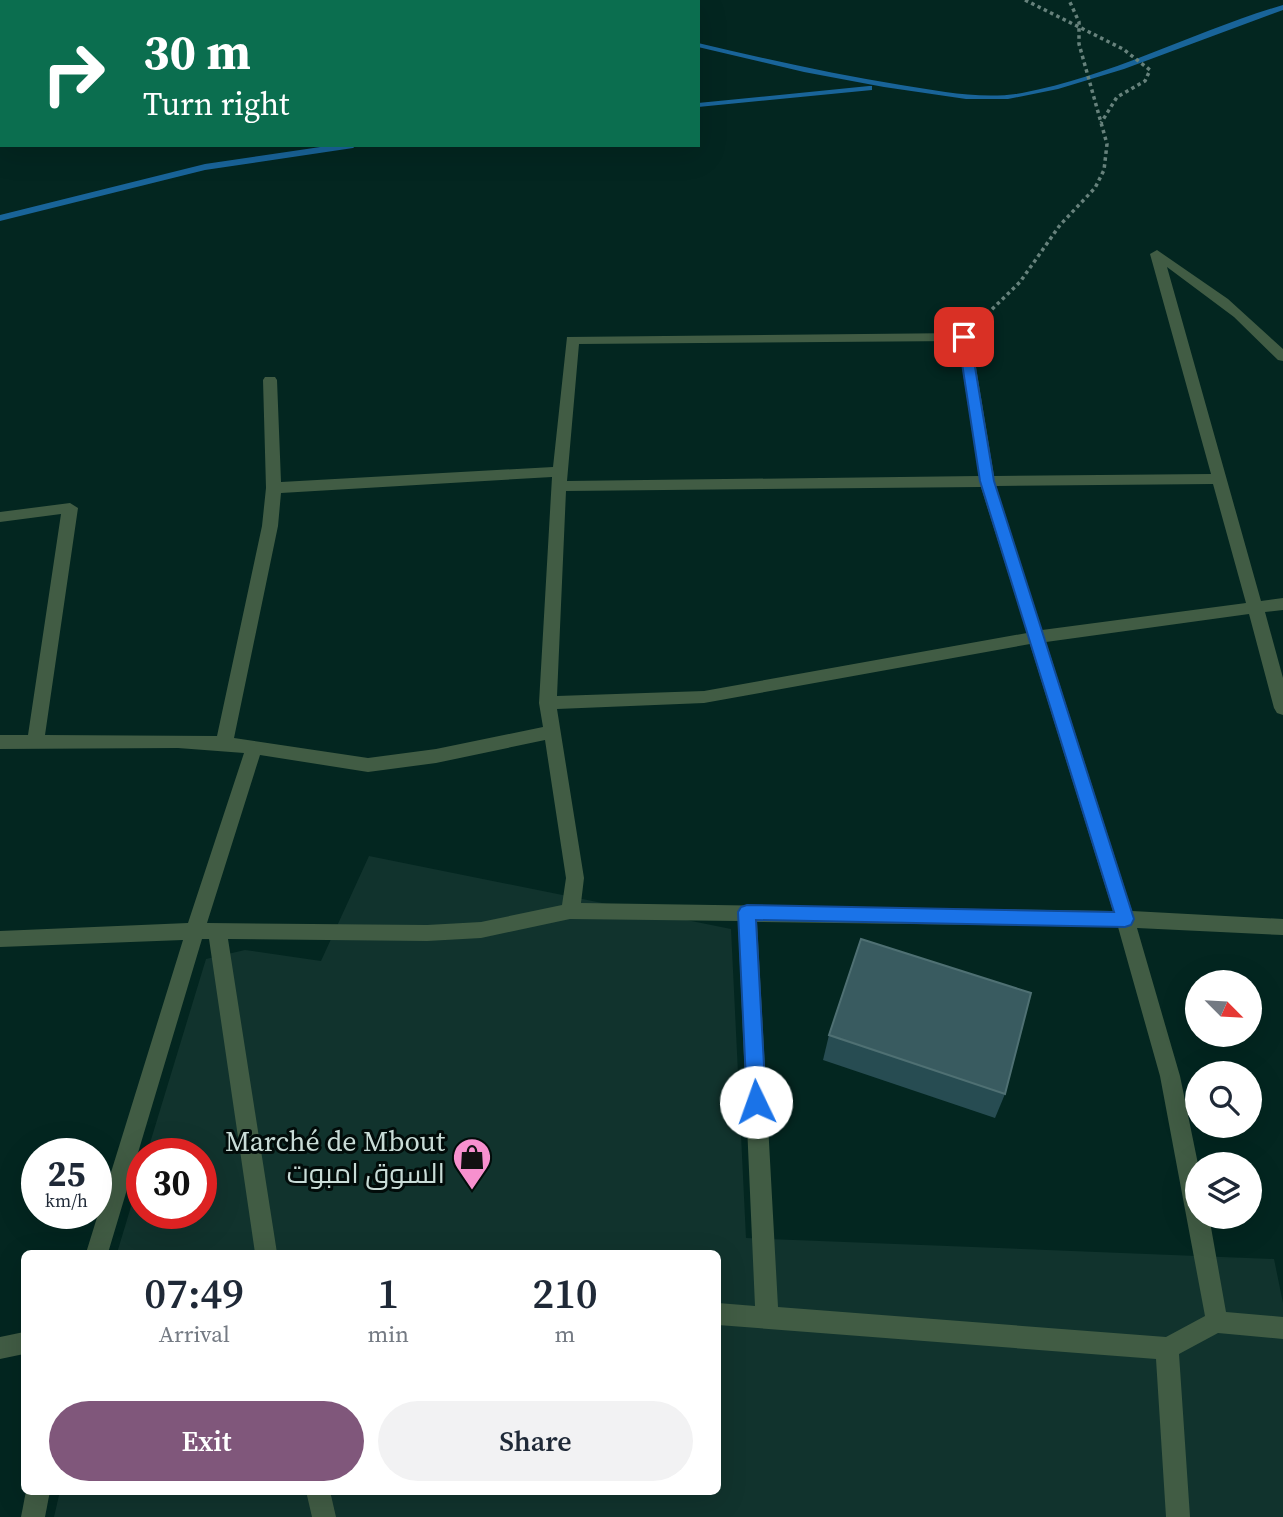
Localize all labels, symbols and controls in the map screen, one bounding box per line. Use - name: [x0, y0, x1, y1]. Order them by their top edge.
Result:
- text: 30 m: [143, 18, 251, 85]
- icon: right: [28, 28, 119, 119]
- text: Turn right: [143, 82, 289, 126]
- pin: [934, 307, 994, 367]
- icon: arrive: [945, 318, 983, 356]
- north arrow: [1185, 970, 1262, 1046]
- map controls: [1185, 970, 1262, 1229]
- button: search: [1185, 1061, 1262, 1138]
- position arrow: [719, 1065, 793, 1139]
- place label: Marché de Mbout السوق امبوت: [225, 1122, 446, 1192]
- shop icon: Marché de Mbout السوق امبوت: [451, 1136, 493, 1191]
- speed limit sign: 30: [126, 1138, 217, 1229]
- text: 25: [48, 1150, 85, 1198]
- button: layers: [1185, 1152, 1262, 1229]
- text: km/h: [45, 1188, 88, 1213]
- text: 07:49: [144, 1264, 244, 1322]
- text: 1: [377, 1264, 399, 1322]
- text: 210: [532, 1264, 598, 1322]
- text: Arrival: [159, 1318, 230, 1350]
- text: min: [367, 1318, 409, 1350]
- text: m: [555, 1318, 575, 1350]
- button: Exit: [49, 1401, 364, 1481]
- button: Share: [378, 1401, 693, 1481]

